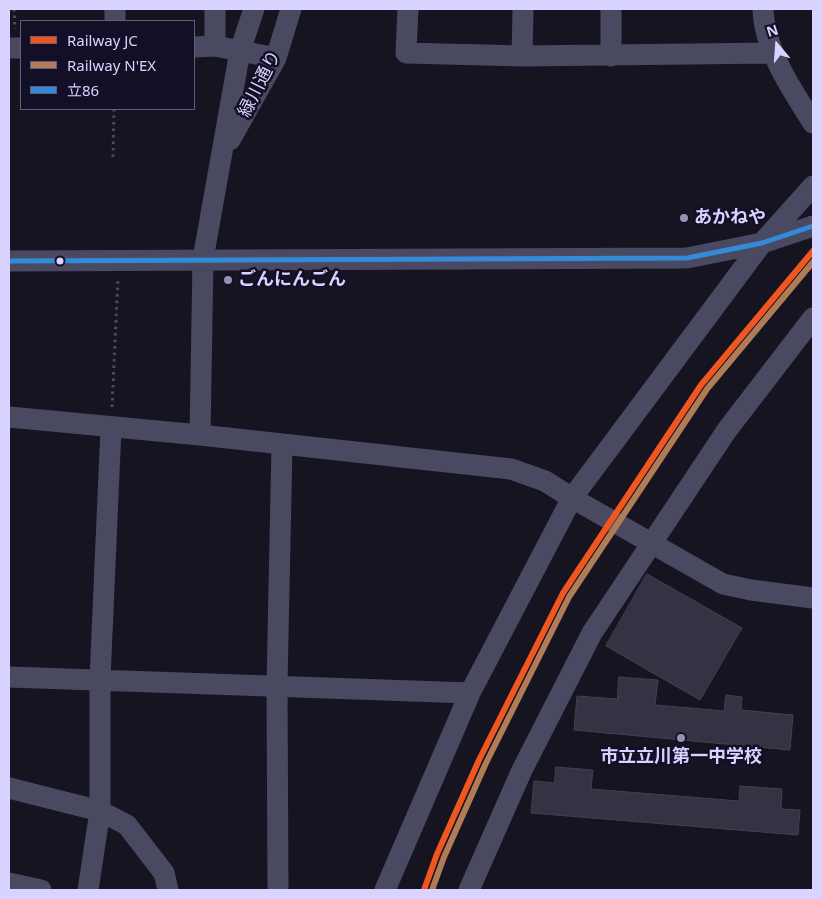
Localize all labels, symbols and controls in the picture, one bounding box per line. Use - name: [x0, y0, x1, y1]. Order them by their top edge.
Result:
- text: N: [764, 19, 781, 41]
- legend: [20, 20, 195, 110]
- north arrow: [752, 20, 802, 70]
- text: Railway JC: [67, 30, 138, 50]
- street label: 緑川通り: [234, 47, 286, 121]
- text: Railway N'EX: [67, 55, 156, 75]
- text: 立86: [67, 80, 99, 100]
- place label: あかねや: [694, 207, 766, 229]
- marker: あかねや: [678, 212, 690, 224]
- unlabelled marker: [55, 256, 65, 266]
- place label: ごんにんごん: [238, 269, 346, 291]
- marker: ごんにんごん: [222, 274, 234, 286]
- marker: 市立立川第一中学校: [675, 732, 687, 744]
- place label: 市立立川第一中学校: [600, 746, 762, 768]

